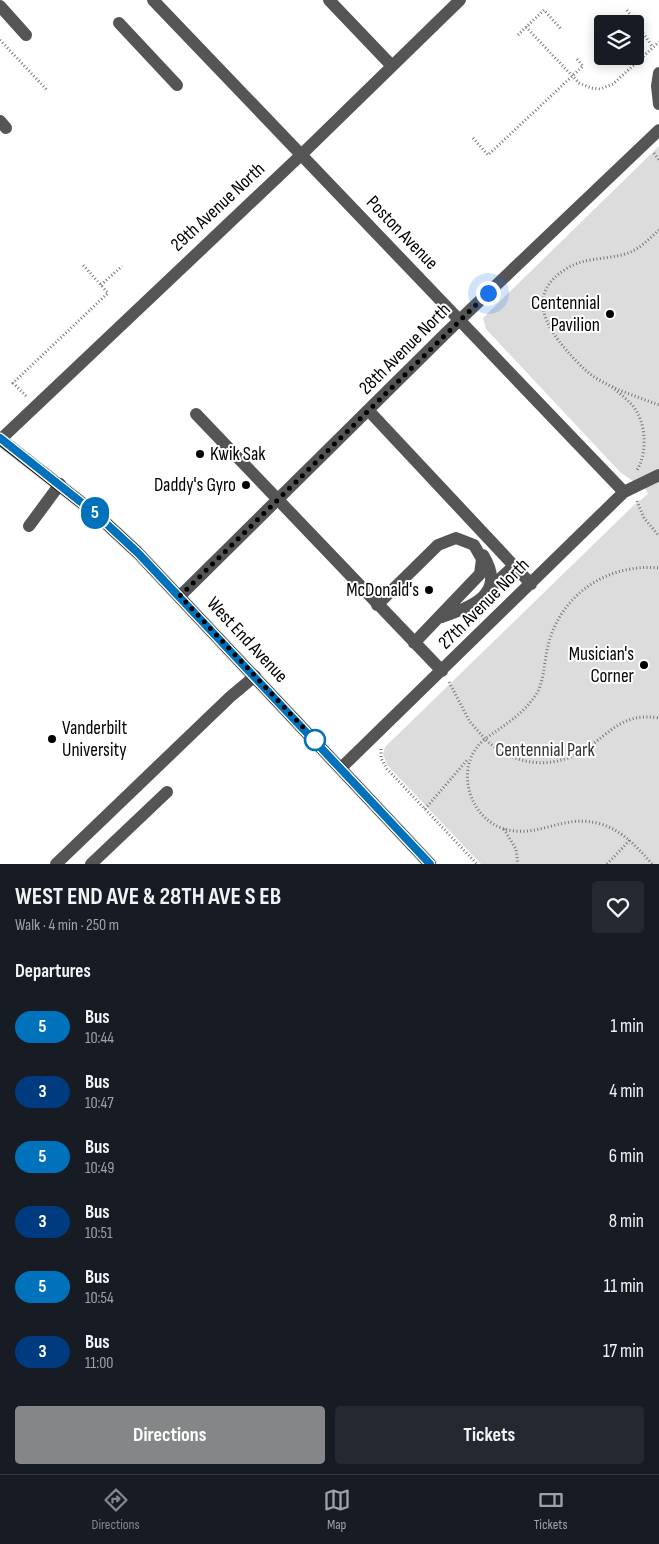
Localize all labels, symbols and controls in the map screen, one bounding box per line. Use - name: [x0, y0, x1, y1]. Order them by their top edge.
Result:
- map controls: [594, 15, 644, 65]
- button: layers: [594, 15, 644, 65]
- street label: 29th Avenue North: [166, 158, 270, 256]
- street label: Poston Avenue: [361, 191, 443, 275]
- your location: [476, 281, 501, 306]
- place label: Centennial Pavilion: [531, 292, 600, 337]
- street label: 28th Avenue North: [355, 299, 455, 399]
- marker: Centennial Pavilion: [604, 308, 616, 320]
- place label: Kwik Sak: [210, 443, 266, 466]
- marker: Kwik Sak: [194, 448, 206, 460]
- place label: Daddy's Gyro: [154, 474, 236, 497]
- marker: Daddy's Gyro: [240, 479, 252, 491]
- line badge: 5: [79, 497, 111, 529]
- text: 5: [91, 502, 99, 523]
- street label: 27th Avenue North: [434, 554, 534, 654]
- place label: McDonald's: [346, 579, 419, 602]
- marker: McDonald's: [423, 584, 435, 596]
- street label: West End Avenue: [202, 592, 292, 688]
- place label: Musician's Corner: [569, 643, 635, 688]
- marker: Musician's Corner: [638, 659, 650, 671]
- place label: Vanderbilt University: [62, 717, 127, 762]
- unlabelled marker: [304, 729, 326, 751]
- marker: Vanderbilt University: [46, 733, 58, 745]
- park label: Centennial Park: [495, 739, 596, 762]
- button: heart: [592, 881, 644, 933]
- text: WEST END AVE & 28TH AVE S EB: [15, 882, 281, 911]
- text: Walk · 4 min · 250 m: [15, 916, 119, 935]
- text: Departures: [15, 960, 91, 983]
- text: Bus: [85, 1006, 110, 1029]
- text: 1 min: [610, 1015, 644, 1038]
- text: 5: [39, 1016, 46, 1037]
- text: 10:44: [85, 1029, 114, 1048]
- text: Bus: [85, 1071, 110, 1094]
- text: 4 min: [609, 1080, 644, 1103]
- text: 3: [38, 1081, 47, 1102]
- text: 10:47: [85, 1094, 114, 1113]
- text: Bus: [85, 1136, 110, 1159]
- text: 6 min: [609, 1145, 644, 1168]
- text: 5: [39, 1146, 46, 1167]
- text: 10:49: [85, 1159, 114, 1178]
- text: Bus: [85, 1201, 110, 1224]
- text: 8 min: [609, 1210, 644, 1233]
- text: 3: [38, 1211, 47, 1232]
- text: 10:51: [85, 1224, 113, 1243]
- text: Bus: [85, 1266, 110, 1289]
- text: 11 min: [604, 1275, 644, 1298]
- text: 5: [39, 1276, 46, 1297]
- text: 10:54: [85, 1289, 114, 1308]
- text: Bus: [85, 1331, 110, 1354]
- text: 17 min: [603, 1340, 644, 1363]
- text: 3: [38, 1341, 47, 1362]
- text: 11:00: [85, 1354, 113, 1373]
- button: Directions: [15, 1406, 325, 1464]
- button: Tickets: [335, 1406, 644, 1464]
- tab: Directions: [92, 1486, 140, 1533]
- tab: Map: [323, 1486, 351, 1533]
- tab: Tickets: [534, 1486, 567, 1533]

